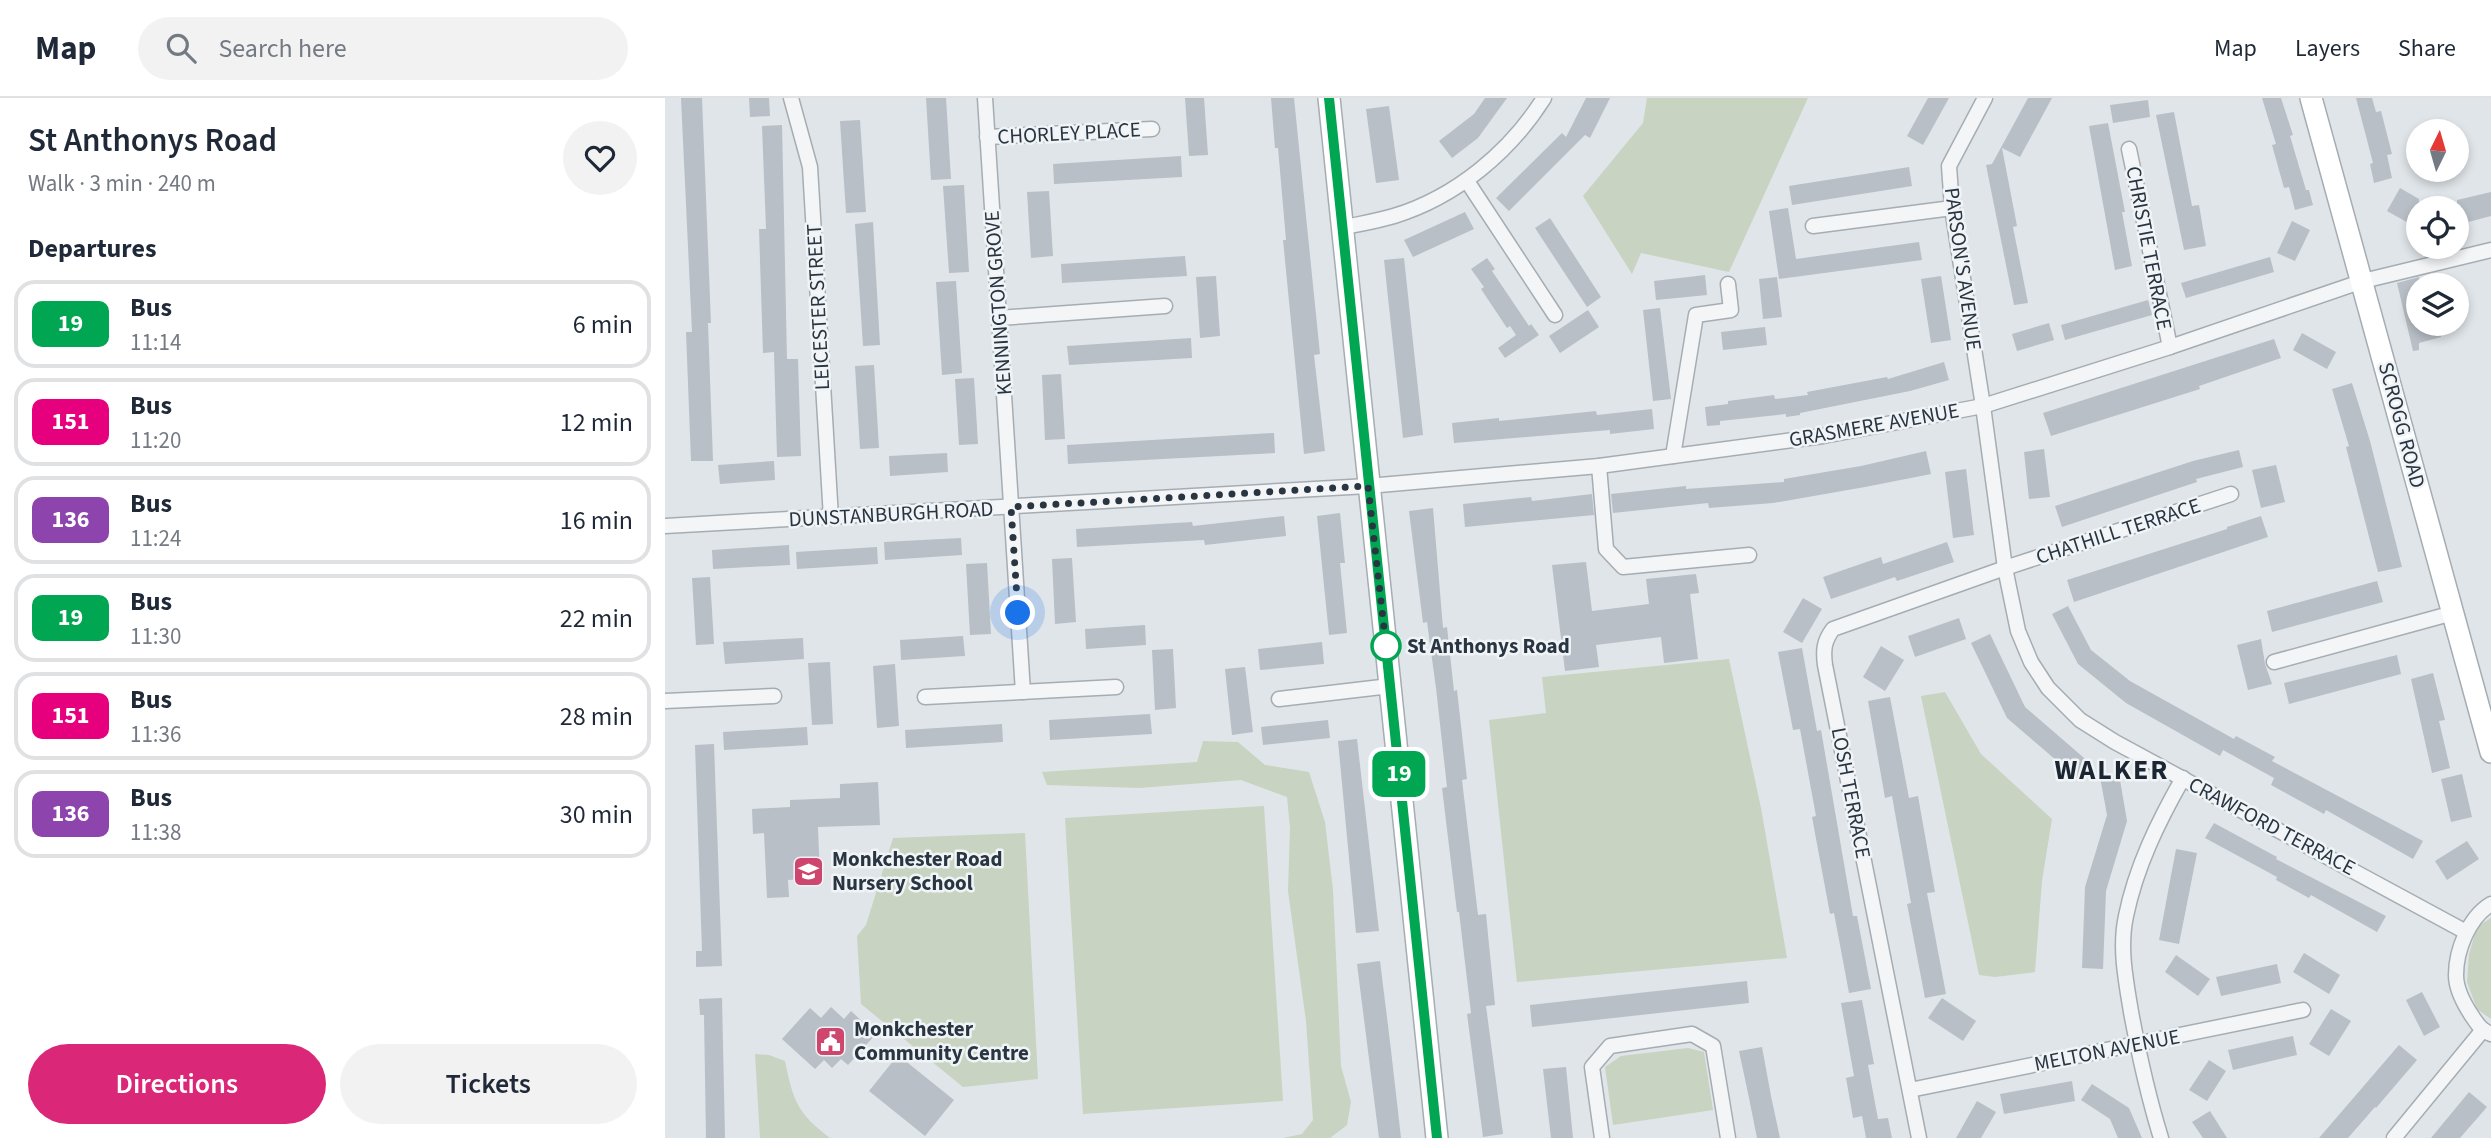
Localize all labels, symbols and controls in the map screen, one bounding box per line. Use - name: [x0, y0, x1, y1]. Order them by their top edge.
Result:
- search box: [138, 17, 628, 80]
- text: Map: [35, 25, 96, 72]
- icon: search: [162, 29, 200, 67]
- text: Search here: [218, 30, 347, 67]
- text: Map: [2214, 31, 2257, 66]
- text: Layers: [2295, 31, 2360, 66]
- text: Share: [2398, 31, 2456, 66]
- street label: CHORLEY PLACE: [997, 114, 1141, 152]
- text: St Anthonys Road: [28, 117, 277, 164]
- north arrow: [2406, 119, 2469, 182]
- map controls: [2406, 119, 2469, 336]
- button: heart: [563, 121, 637, 195]
- street label: CHRISTIE TERRACE: [2118, 163, 2180, 333]
- text: Walk · 3 min · 240 m: [28, 167, 216, 200]
- street label: PARSON'S AVENUE: [1937, 186, 1989, 352]
- button: locate: [2406, 196, 2469, 259]
- street label: KENNINGTON GROVE: [977, 210, 1019, 396]
- street label: LEICESTER STREET: [799, 223, 837, 391]
- text: Departures: [28, 230, 156, 267]
- button: layers: [2406, 273, 2469, 336]
- text: Bus: [130, 289, 172, 326]
- text: 19: [58, 306, 83, 341]
- text: 6 min: [573, 306, 633, 343]
- text: 11:14: [130, 326, 181, 359]
- street label: SCROGG ROAD: [2371, 359, 2433, 491]
- text: Bus: [130, 387, 172, 424]
- street label: GRASMERE AVENUE: [1787, 395, 1961, 455]
- text: 151: [51, 404, 90, 439]
- text: 12 min: [560, 404, 633, 441]
- text: 11:20: [130, 424, 181, 457]
- text: Bus: [130, 485, 172, 522]
- street label: CHATHILL TERRACE: [2032, 490, 2204, 572]
- street label: DUNSTANBURGH ROAD: [788, 494, 994, 534]
- text: 136: [51, 502, 90, 537]
- text: 16 min: [560, 502, 633, 539]
- text: 11:24: [130, 522, 181, 555]
- text: Bus: [130, 583, 172, 620]
- your location: [1000, 595, 1035, 630]
- text: 19: [58, 600, 83, 635]
- text: 22 min: [560, 600, 633, 637]
- text: 11:30: [130, 620, 181, 653]
- marker: St Anthonys Road: [1371, 631, 1401, 661]
- place label: St Anthonys Road: [1407, 631, 1570, 661]
- text: Bus: [130, 681, 172, 718]
- text: 151: [51, 698, 90, 733]
- text: 28 min: [560, 698, 633, 735]
- text: 11:36: [130, 718, 181, 751]
- street label: LOSH TERRACE: [1824, 725, 1878, 861]
- district label: WALKER: [2054, 750, 2170, 790]
- line badge: 19: [1367, 751, 1431, 797]
- text: 19: [1386, 756, 1412, 791]
- street label: CRAWFORD TERRACE: [2183, 769, 2361, 883]
- text: Bus: [130, 779, 172, 816]
- text: 136: [51, 796, 90, 831]
- text: 30 min: [560, 796, 633, 833]
- text: 11:38: [130, 816, 181, 849]
- place label: Monkchester Road Nursery School: [832, 844, 1002, 898]
- school or university icon: Monkchester Road Nursery School: [792, 854, 826, 888]
- place label: Monkchester Community Centre: [854, 1014, 1029, 1068]
- street label: MELTON AVENUE: [2032, 1021, 2182, 1079]
- public building icon: Monkchester Community Centre: [814, 1024, 848, 1058]
- button: Directions: [28, 1044, 326, 1124]
- button: Tickets: [340, 1044, 637, 1124]

